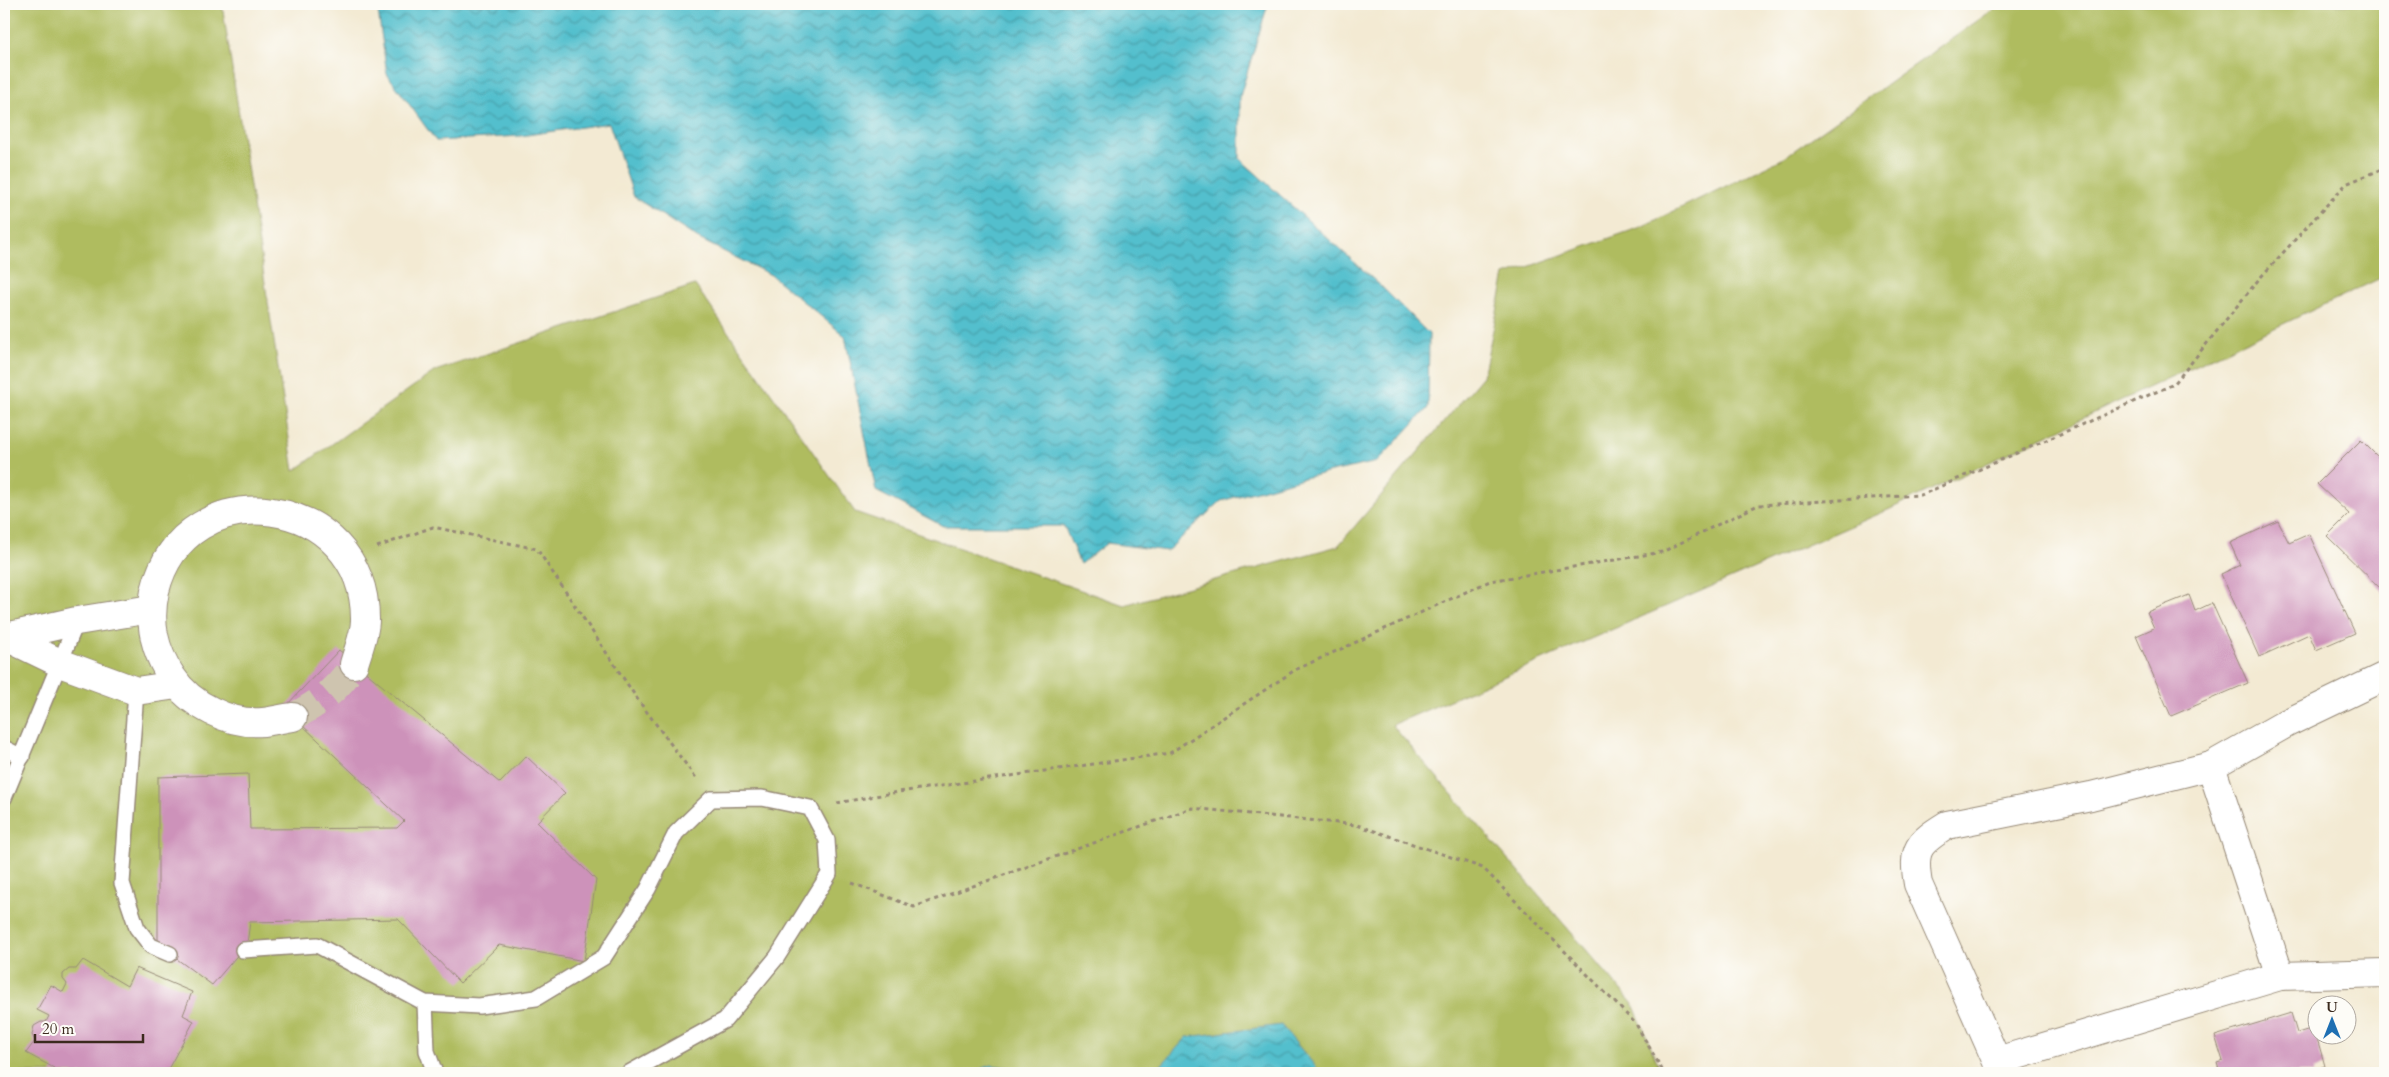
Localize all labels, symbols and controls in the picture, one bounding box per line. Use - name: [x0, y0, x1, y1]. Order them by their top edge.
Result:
- north arrow: [2306, 994, 2356, 1044]
- text: U: [2326, 998, 2338, 1017]
- scale bar: [35, 1012, 142, 1044]
- text: 20 m: [42, 1019, 74, 1039]

